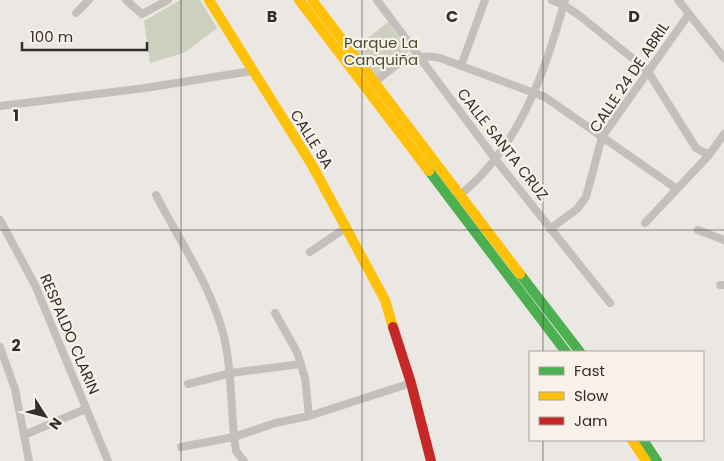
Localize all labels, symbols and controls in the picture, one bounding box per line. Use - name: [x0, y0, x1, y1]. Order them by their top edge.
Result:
- text: B: [267, 5, 277, 28]
- text: C: [446, 5, 458, 28]
- street label: CALLE 24 DE ABRIL: [585, 18, 673, 136]
- scale bar: [22, 20, 148, 52]
- text: 100 m: [30, 26, 73, 47]
- park label: Parque La Canquiña: [344, 32, 418, 70]
- street label: CALLE SANTA CRUZ: [453, 84, 553, 204]
- text: 1: [13, 104, 19, 127]
- street label: CALLE 9A: [286, 105, 338, 173]
- street label: RESPALDO CLARIN: [35, 271, 105, 397]
- text: 2: [11, 334, 21, 357]
- legend: [529, 351, 704, 441]
- text: Fast: [574, 360, 605, 381]
- text: Slow: [574, 385, 609, 406]
- north arrow: [20, 391, 70, 441]
- text: Jam: [574, 410, 608, 431]
- text: N: [44, 414, 67, 434]

